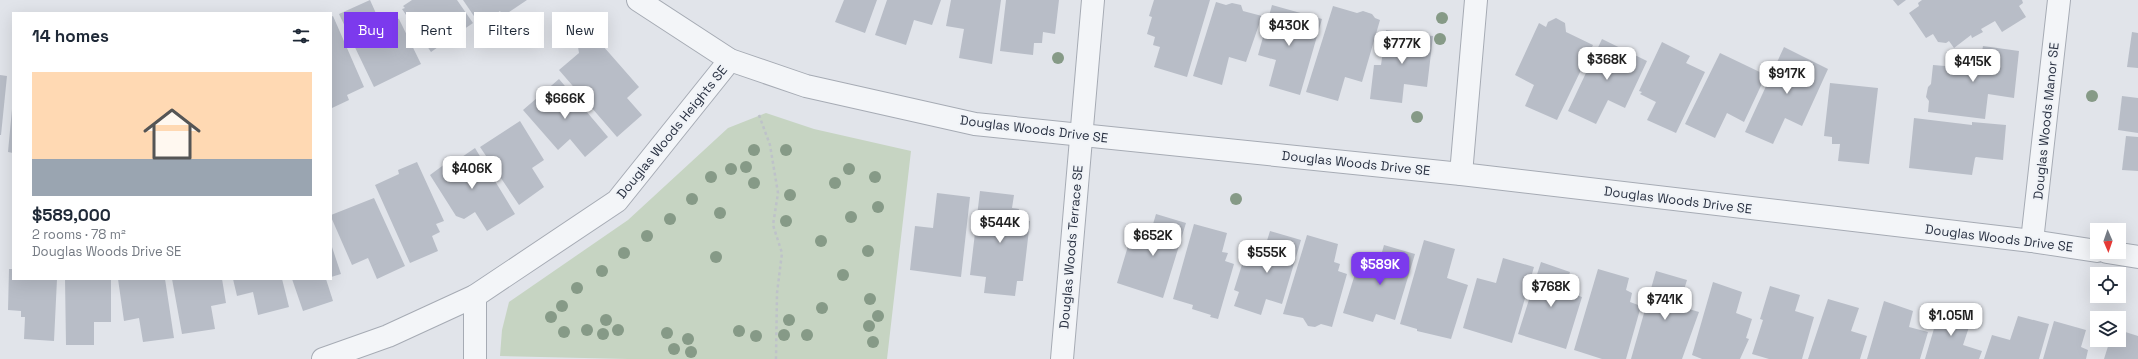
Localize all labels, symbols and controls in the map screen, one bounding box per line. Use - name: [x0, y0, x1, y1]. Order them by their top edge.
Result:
- chip: Buy: [344, 12, 398, 48]
- chip: Rent: [406, 12, 466, 48]
- chip: Filters: [474, 12, 544, 48]
- chip: New: [552, 12, 608, 48]
- pin: $430K: [1261, 13, 1317, 47]
- text: $430K: [1269, 17, 1309, 34]
- text: 14 homes: [32, 25, 109, 47]
- icon: filters: [290, 25, 312, 47]
- pin: $777K: [1374, 31, 1430, 65]
- text: $777K: [1383, 35, 1421, 52]
- street label: Douglas Woods Manor SE: [2029, 42, 2063, 200]
- pin: $368K: [1579, 47, 1635, 81]
- pin: $415K: [1945, 49, 2001, 83]
- text: $368K: [1587, 51, 1627, 68]
- text: $415K: [1954, 53, 1992, 70]
- pin: $917K: [1759, 61, 1815, 95]
- street label: Douglas Woods Heights SE: [613, 62, 731, 202]
- text: $917K: [1768, 65, 1806, 82]
- pin: $666K: [537, 86, 593, 120]
- text: $666K: [545, 90, 585, 107]
- icon: home: [136, 98, 208, 170]
- street label: Douglas Woods Drive SE: [959, 111, 1109, 147]
- street label: Douglas Woods Drive SE: [1281, 147, 1431, 179]
- pin: $406K: [444, 156, 500, 190]
- text: $406K: [452, 160, 492, 177]
- street label: Douglas Woods Terrace SE: [1055, 164, 1087, 330]
- street label: Douglas Woods Drive SE: [1603, 182, 1753, 218]
- text: $589,000: [32, 204, 111, 226]
- pin: $544K: [972, 210, 1028, 244]
- text: $544K: [980, 214, 1020, 231]
- street label: Douglas Woods Drive SE: [1924, 220, 2074, 256]
- pin: $652K: [1125, 223, 1181, 257]
- north arrow: [2090, 223, 2126, 259]
- map controls: [2090, 223, 2126, 347]
- text: 2 rooms · 78 m²: [32, 226, 126, 243]
- text: $652K: [1133, 227, 1173, 244]
- pin: $555K: [1239, 240, 1295, 274]
- text: Douglas Woods Drive SE: [32, 243, 181, 260]
- text: $555K: [1247, 244, 1287, 261]
- pin: $589K: [1352, 252, 1408, 286]
- text: $589K: [1360, 256, 1400, 273]
- button: locate: [2090, 267, 2126, 303]
- pin: $768K: [1523, 274, 1579, 308]
- text: $768K: [1531, 278, 1571, 295]
- pin: $741K: [1637, 287, 1693, 321]
- text: $741K: [1647, 291, 1683, 308]
- pin: $1.05M: [1918, 303, 1984, 337]
- text: $1.05M: [1928, 307, 1974, 324]
- button: layers: [2090, 311, 2126, 347]

